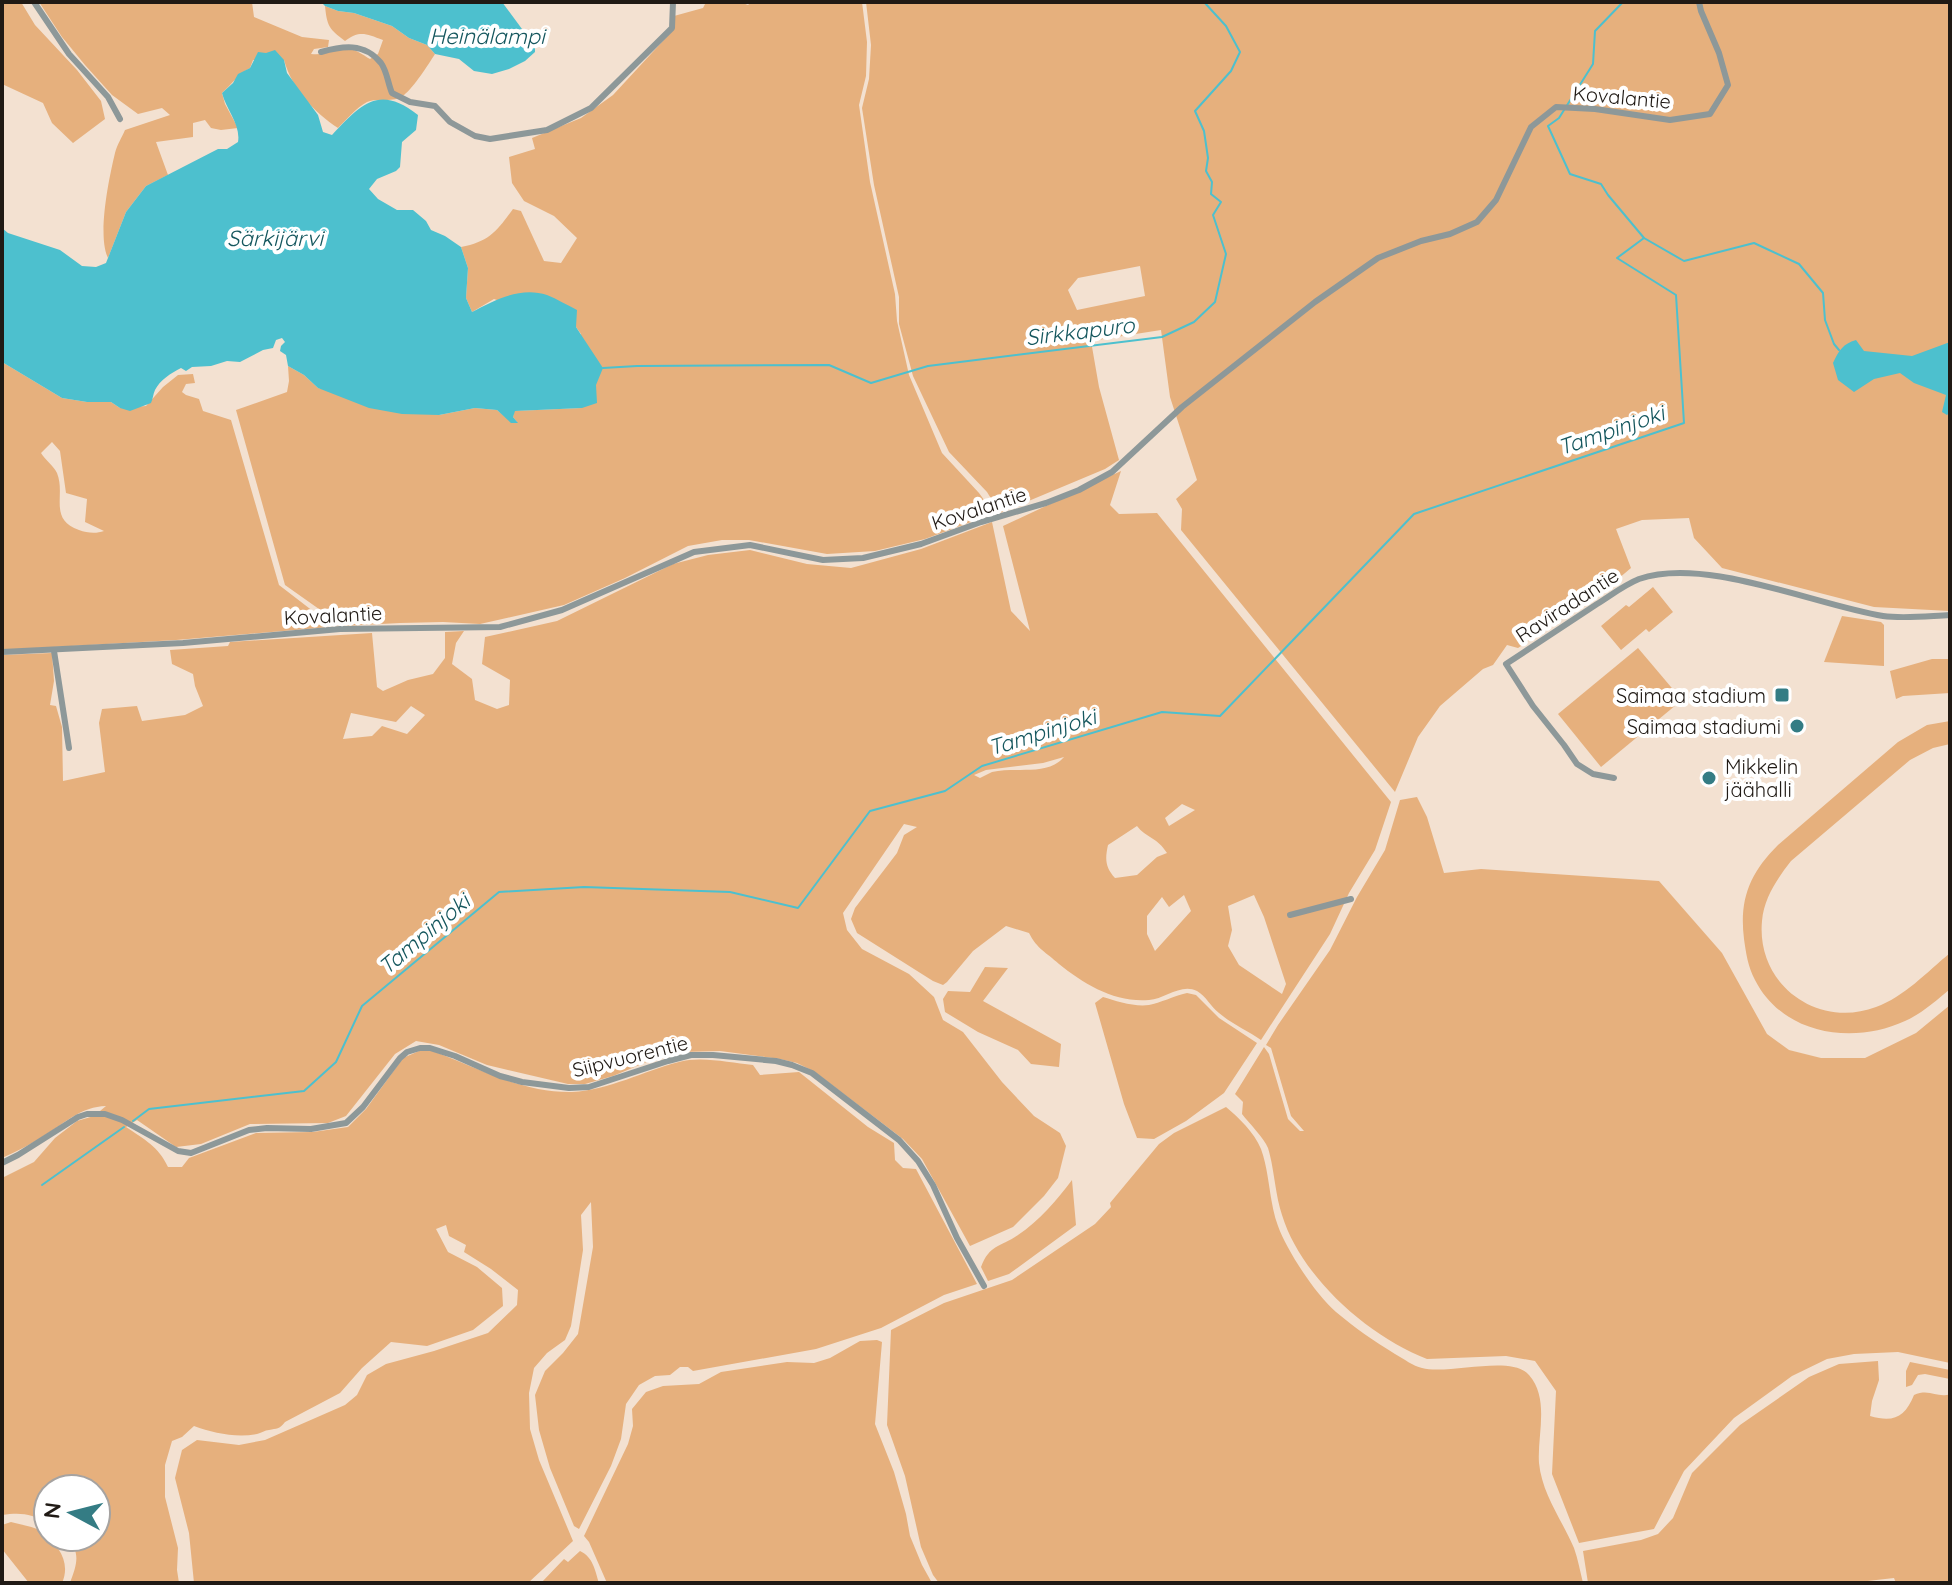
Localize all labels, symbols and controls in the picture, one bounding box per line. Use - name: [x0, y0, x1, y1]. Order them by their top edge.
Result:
- water label: Heinälampi: [429, 22, 547, 50]
- street label: Kovalantie: [1572, 80, 1672, 114]
- water label: Särkijärvi: [227, 224, 325, 252]
- water label: Sirkkapuro: [1024, 310, 1138, 352]
- water label: Tampinjoki: [1554, 398, 1670, 461]
- street label: Kovalantie: [928, 481, 1030, 535]
- street label: Raviradantie: [1511, 562, 1623, 648]
- street label: Kovalantie: [283, 600, 383, 630]
- place label: Saimaa stadium: [1616, 683, 1766, 708]
- marker: Saimaa stadium: [1773, 686, 1791, 704]
- water label: Tampinjoki: [985, 702, 1101, 762]
- place label: Saimaa stadiumi: [1627, 714, 1781, 739]
- marker: Saimaa stadiumi: [1788, 717, 1806, 735]
- place label: Mikkelin jäähalli: [1724, 754, 1798, 802]
- marker: Mikkelin jäähalli: [1700, 769, 1718, 787]
- water label: Tampinjoki: [373, 886, 477, 980]
- street label: Siipvuorentie: [570, 1030, 690, 1082]
- north arrow: [32, 1473, 112, 1553]
- text: N: [37, 1501, 67, 1520]

